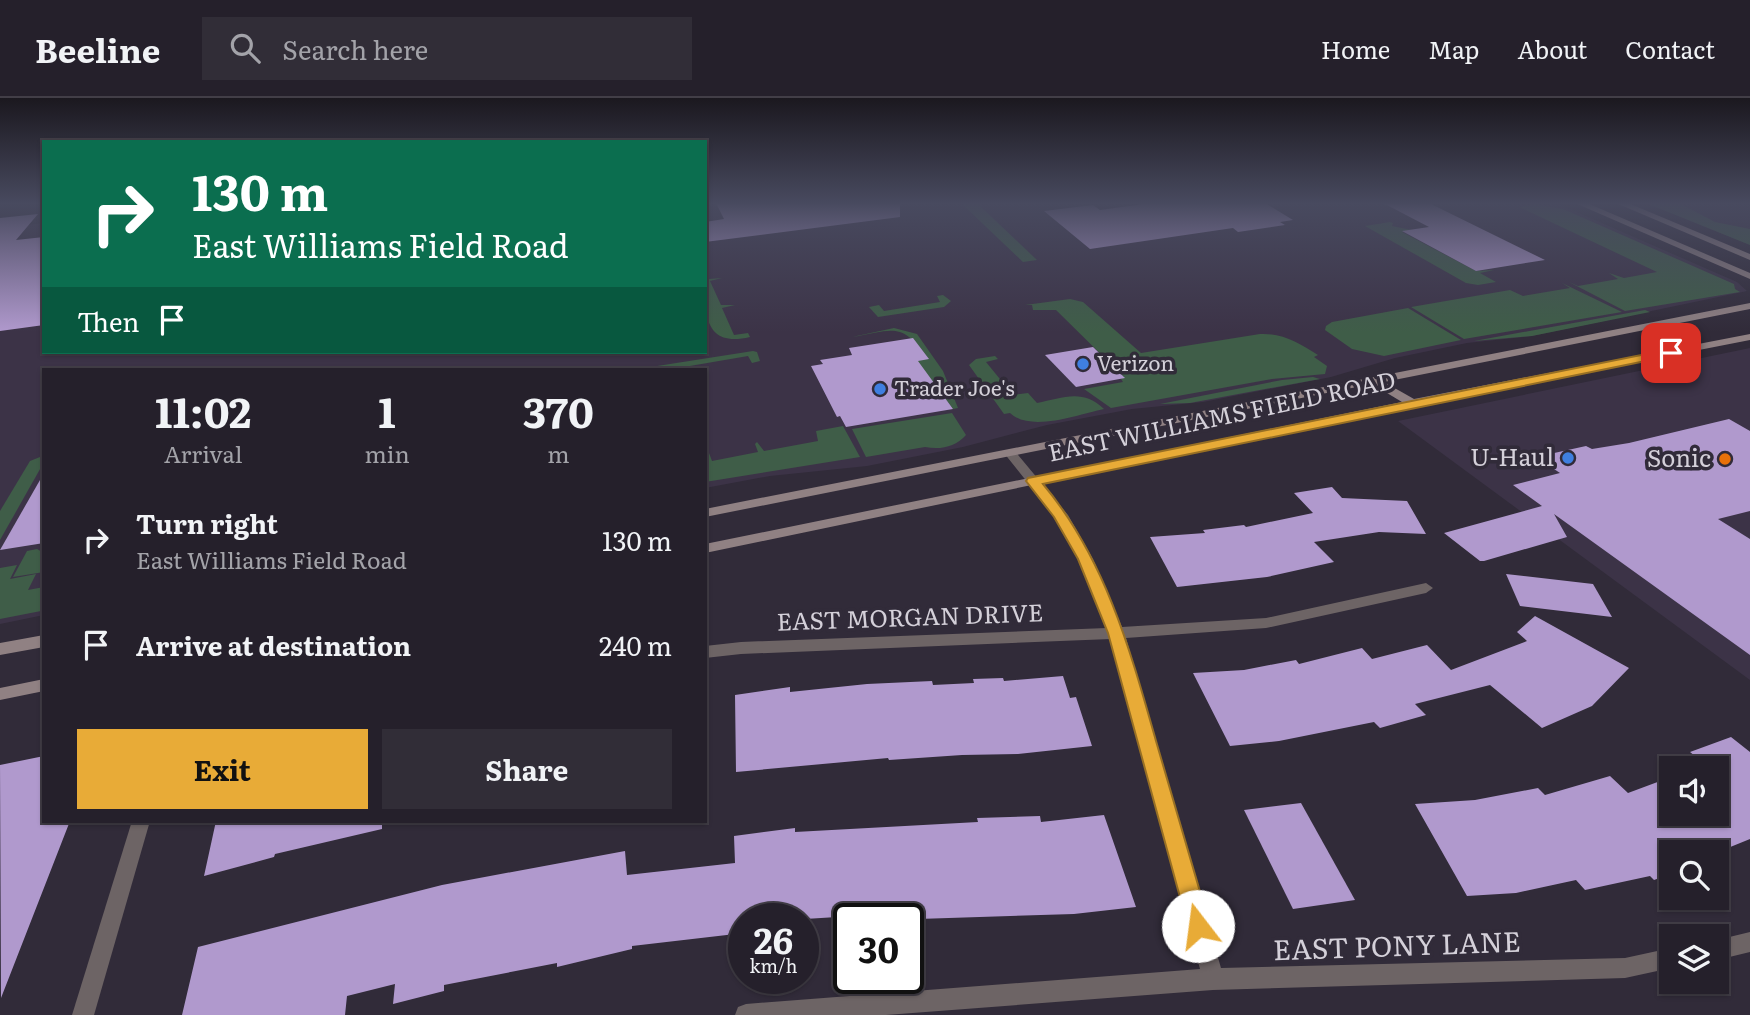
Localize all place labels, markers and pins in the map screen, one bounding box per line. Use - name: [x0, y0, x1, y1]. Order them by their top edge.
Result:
- pin: [1641, 323, 1701, 383]
- place label: Verizon: [1097, 346, 1174, 377]
- marker: Verizon: [1075, 356, 1091, 372]
- place label: Trader Joe's: [894, 371, 1015, 402]
- marker: Trader Joe's: [872, 381, 888, 397]
- place label: U-Haul: [1470, 438, 1554, 473]
- place label: Sonic: [1647, 439, 1711, 474]
- marker: U-Haul: [1560, 450, 1576, 466]
- marker: Sonic: [1717, 451, 1733, 467]

